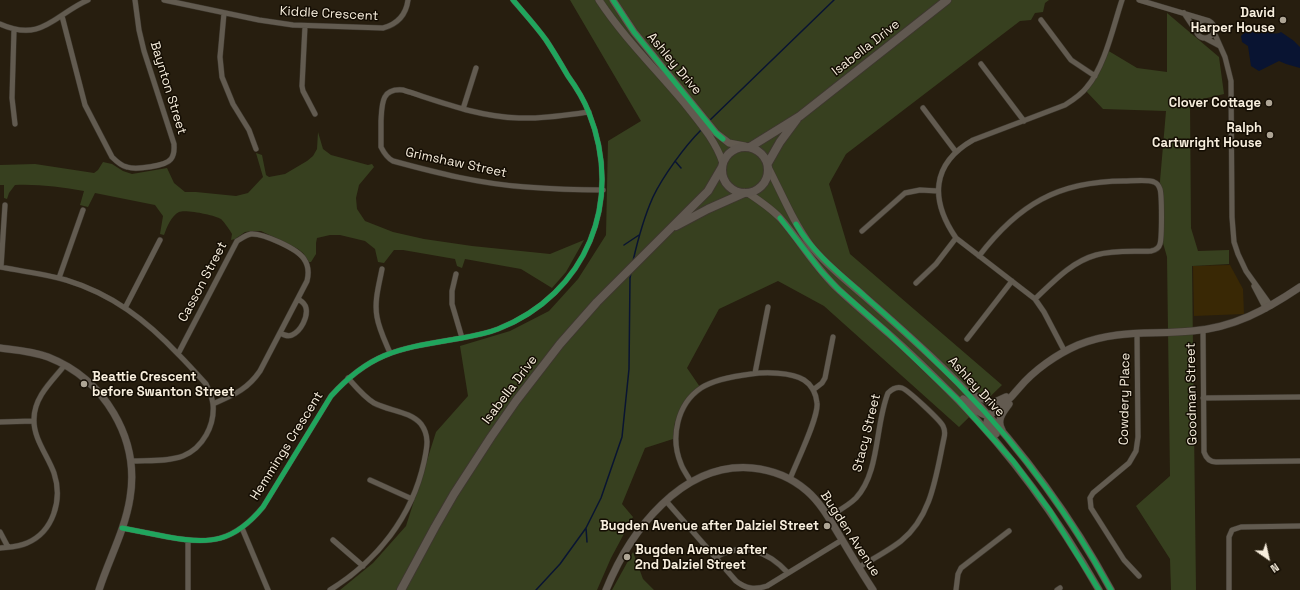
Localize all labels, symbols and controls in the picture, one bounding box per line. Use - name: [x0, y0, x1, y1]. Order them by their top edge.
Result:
- street label: Kiddle Crescent: [279, 4, 379, 24]
- place label: David Harper House: [1191, 5, 1275, 36]
- marker: David Harper House: [1278, 15, 1288, 25]
- street label: Isabella Drive: [829, 17, 903, 79]
- street label: Ashley Drive: [643, 30, 705, 98]
- street label: Baynton Street: [146, 40, 190, 136]
- place label: Clover Cottage: [1169, 95, 1261, 111]
- marker: Clover Cottage: [1264, 98, 1274, 108]
- place label: Ralph Cartwright House: [1152, 120, 1262, 151]
- marker: Ralph Cartwright House: [1265, 130, 1275, 140]
- street label: Grimshaw Street: [404, 145, 508, 181]
- street label: Casson Street: [175, 239, 231, 325]
- street label: Goodman Street: [1183, 343, 1201, 445]
- street label: Isabella Drive: [479, 353, 541, 427]
- street label: Cowdery Place: [1116, 353, 1134, 445]
- street label: Ashley Drive: [944, 354, 1008, 420]
- place label: Beattie Crescent before Swanton Street: [92, 369, 235, 400]
- marker: Beattie Crescent before Swanton Street: [79, 379, 89, 389]
- street label: Hemmings Crescent: [247, 389, 327, 503]
- street label: Stacy Street: [850, 392, 884, 474]
- street label: Bugden Avenue: [817, 489, 883, 579]
- place label: Bugden Avenue after Dalziel Street: [600, 518, 819, 534]
- marker: Bugden Avenue after Dalziel Street: [822, 521, 832, 531]
- north arrow: [1248, 538, 1288, 578]
- place label: Bugden Avenue after 2nd Dalziel Street: [635, 542, 767, 573]
- marker: Bugden Avenue after 2nd Dalziel Street: [622, 552, 632, 562]
- text: N: [1268, 560, 1282, 576]

